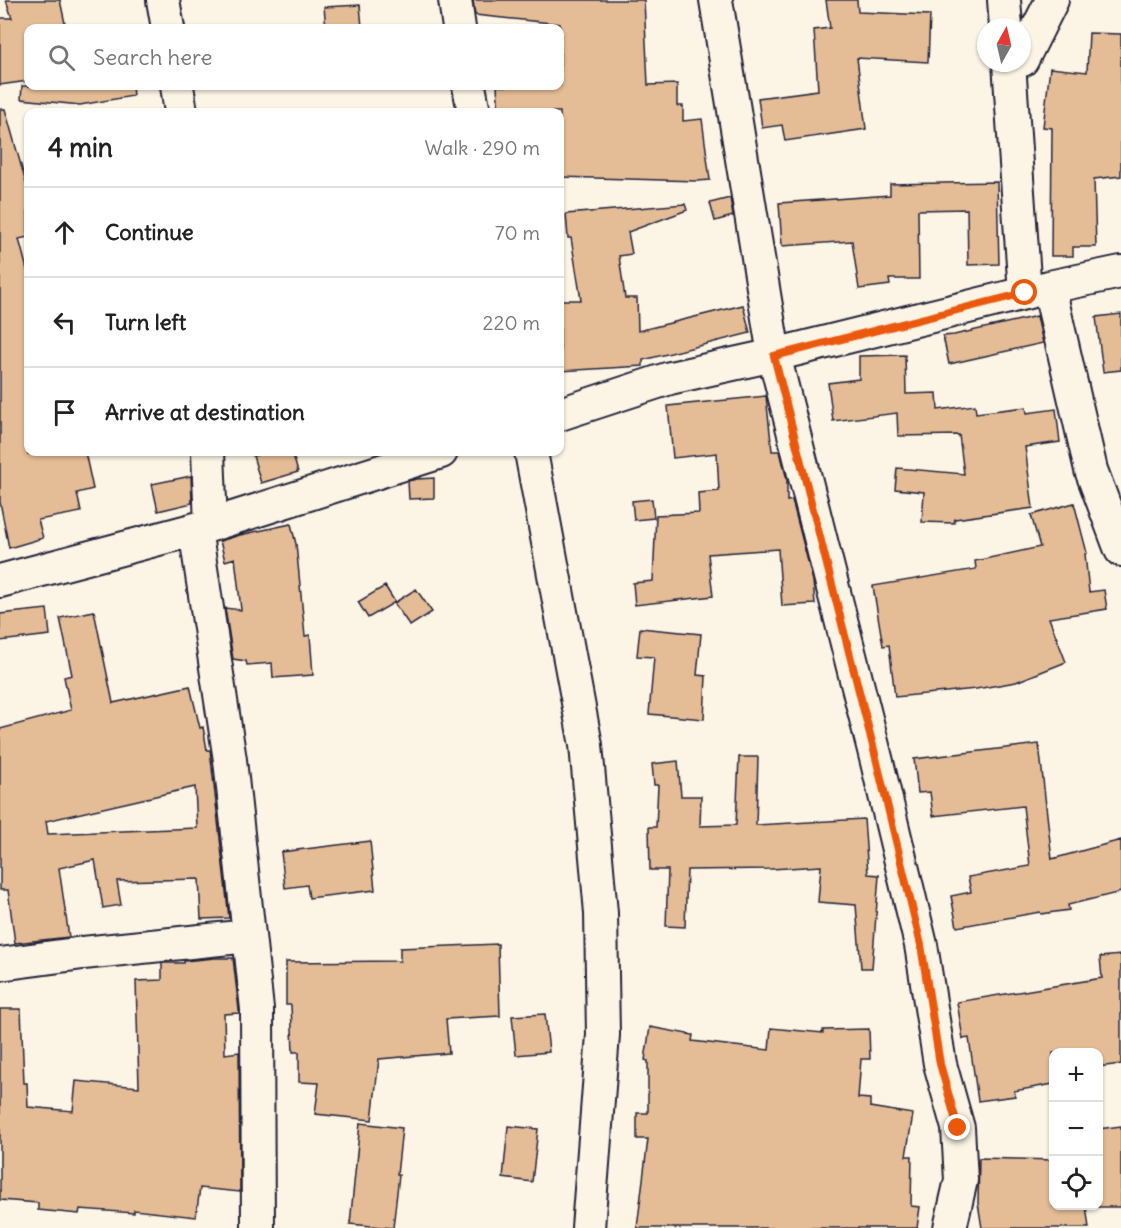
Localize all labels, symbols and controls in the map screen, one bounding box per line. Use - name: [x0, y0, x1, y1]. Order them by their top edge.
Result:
- north arrow: [977, 18, 1031, 72]
- search box: [24, 24, 564, 90]
- icon: search: [45, 41, 78, 74]
- text: Search here: [93, 43, 212, 71]
- text: 4 min: [48, 131, 113, 164]
- text: Walk · 290 m: [425, 135, 540, 160]
- icon: ahead: [48, 216, 81, 249]
- text: Continue: [105, 218, 194, 246]
- text: 70 m: [495, 220, 540, 245]
- route start: [1011, 279, 1037, 305]
- icon: left: [48, 306, 81, 339]
- text: Turn left: [105, 308, 186, 336]
- text: 220 m: [483, 310, 540, 335]
- icon: arrive: [48, 396, 81, 429]
- text: Arrive at destination: [105, 398, 305, 426]
- map controls: [1049, 1048, 1103, 1210]
- button: +: [1049, 1048, 1103, 1102]
- button: −: [1049, 1102, 1103, 1156]
- route end: [944, 1114, 970, 1140]
- button: locate: [1049, 1156, 1103, 1210]

